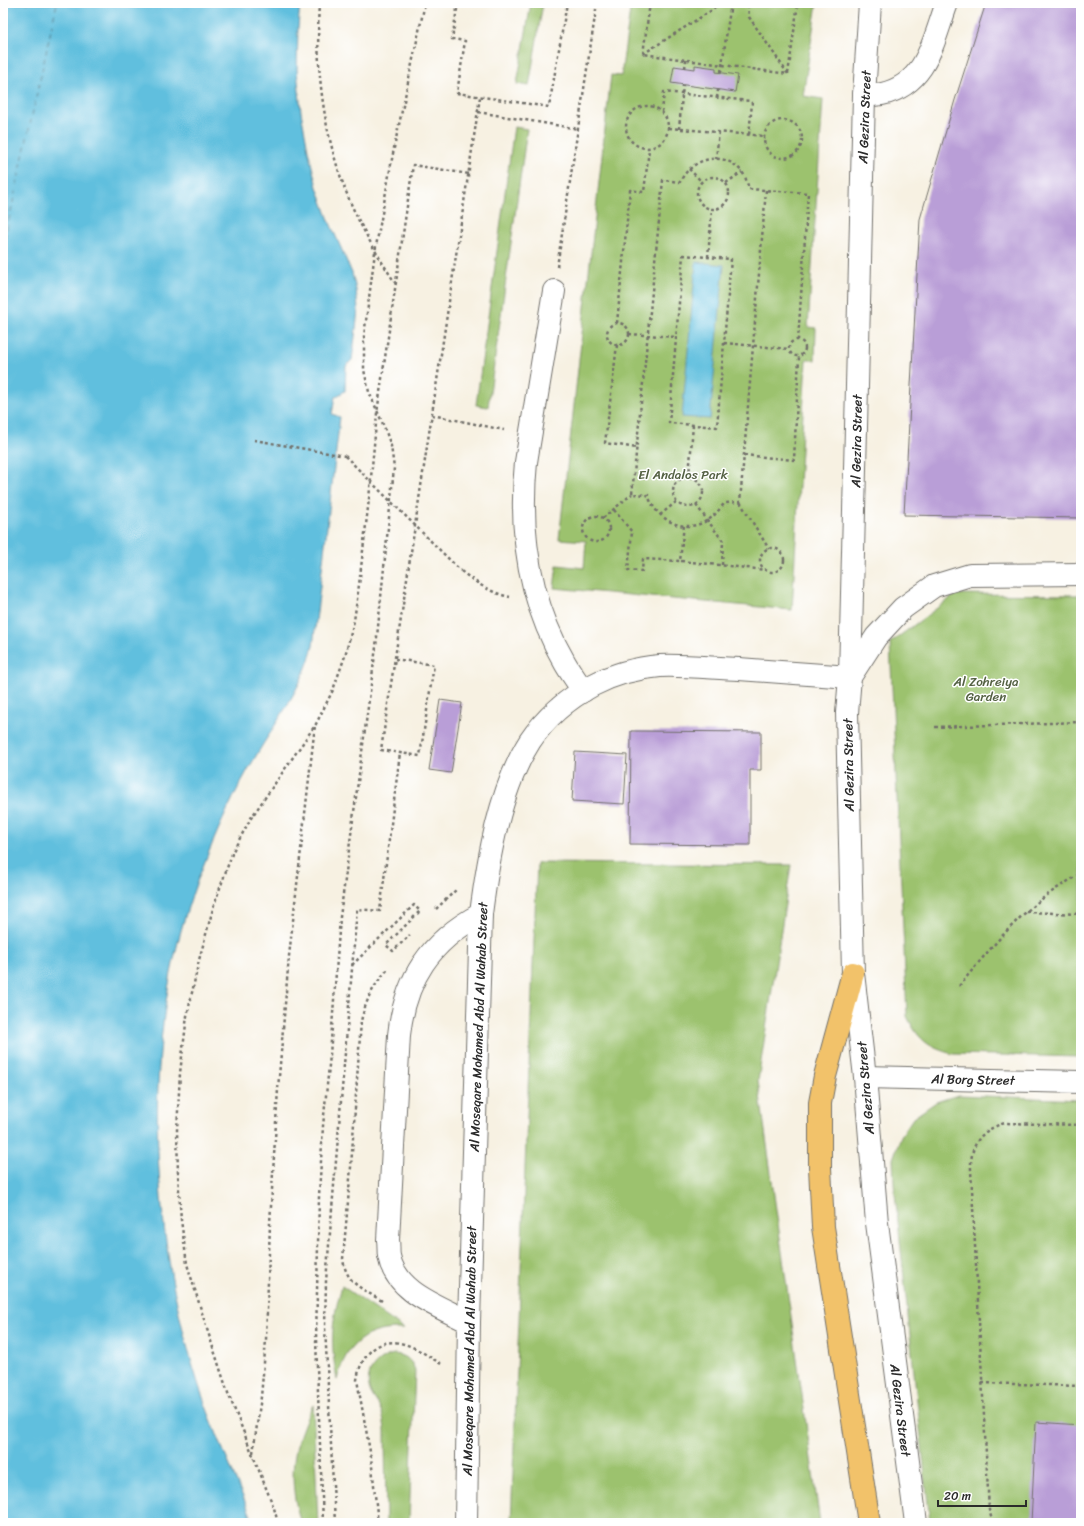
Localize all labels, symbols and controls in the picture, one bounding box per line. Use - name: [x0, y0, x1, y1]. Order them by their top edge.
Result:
- street label: Al Gezira Street: [851, 69, 878, 165]
- street label: Al Gezira Street: [844, 393, 869, 489]
- park label: El Andalos Park: [638, 463, 728, 486]
- park label: Al Zohreiya Garden: [953, 670, 1019, 708]
- street label: Al Gezira Street: [836, 717, 861, 813]
- street label: Al Moseqare Mohamed Abd Al Wahab Street: [463, 901, 494, 1153]
- street label: Al Gezira Street: [850, 1040, 881, 1136]
- street label: Al Borg Street: [930, 1067, 1016, 1092]
- street label: Al Moseqare Mohamed Abd Al Wahab Street: [456, 1225, 483, 1477]
- street label: Al Gezira Street: [883, 1361, 918, 1458]
- scale bar: [938, 1482, 1026, 1508]
- text: 20 m: [944, 1485, 971, 1507]

